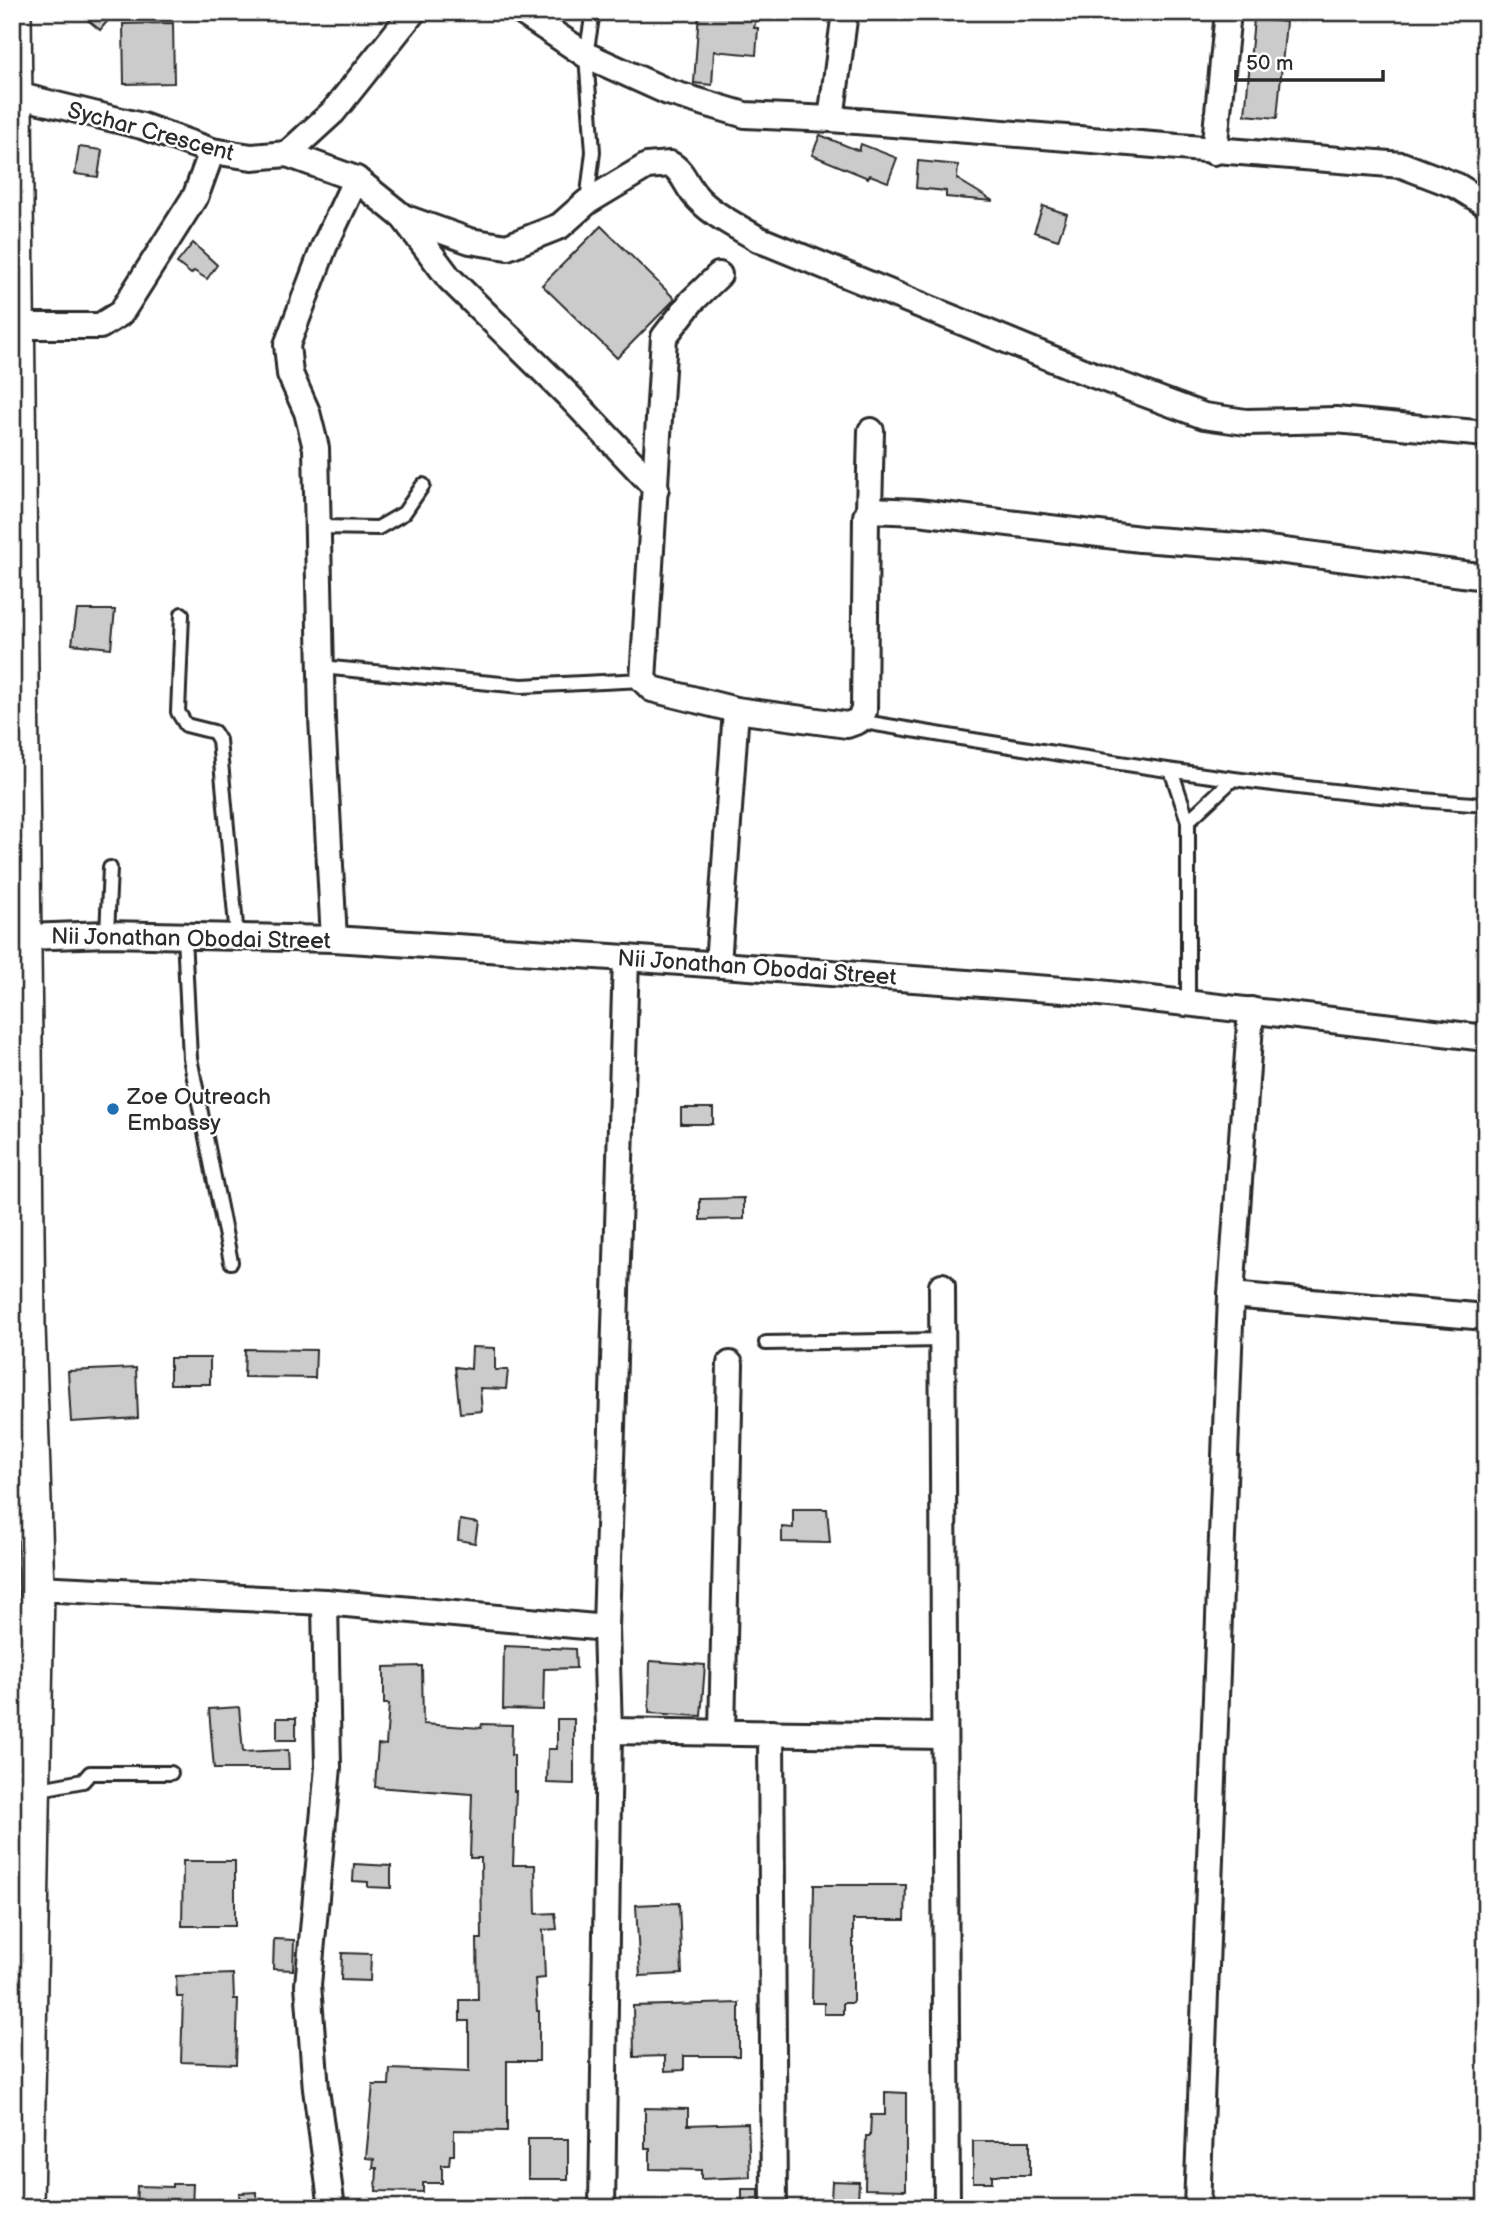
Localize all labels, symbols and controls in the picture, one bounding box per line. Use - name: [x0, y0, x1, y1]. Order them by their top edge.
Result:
- scale bar: [1236, 38, 1382, 82]
- text: 50 m: [1246, 51, 1293, 76]
- street label: Sychar Crescent: [64, 96, 237, 168]
- street label: Nii Jonathan Obodai Street: [51, 923, 331, 955]
- street label: Nii Jonathan Obodai Street: [616, 944, 897, 992]
- place label: Zoe Outreach Embassy: [126, 1083, 271, 1137]
- marker: Zoe Outreach Embassy: [105, 1101, 121, 1117]

